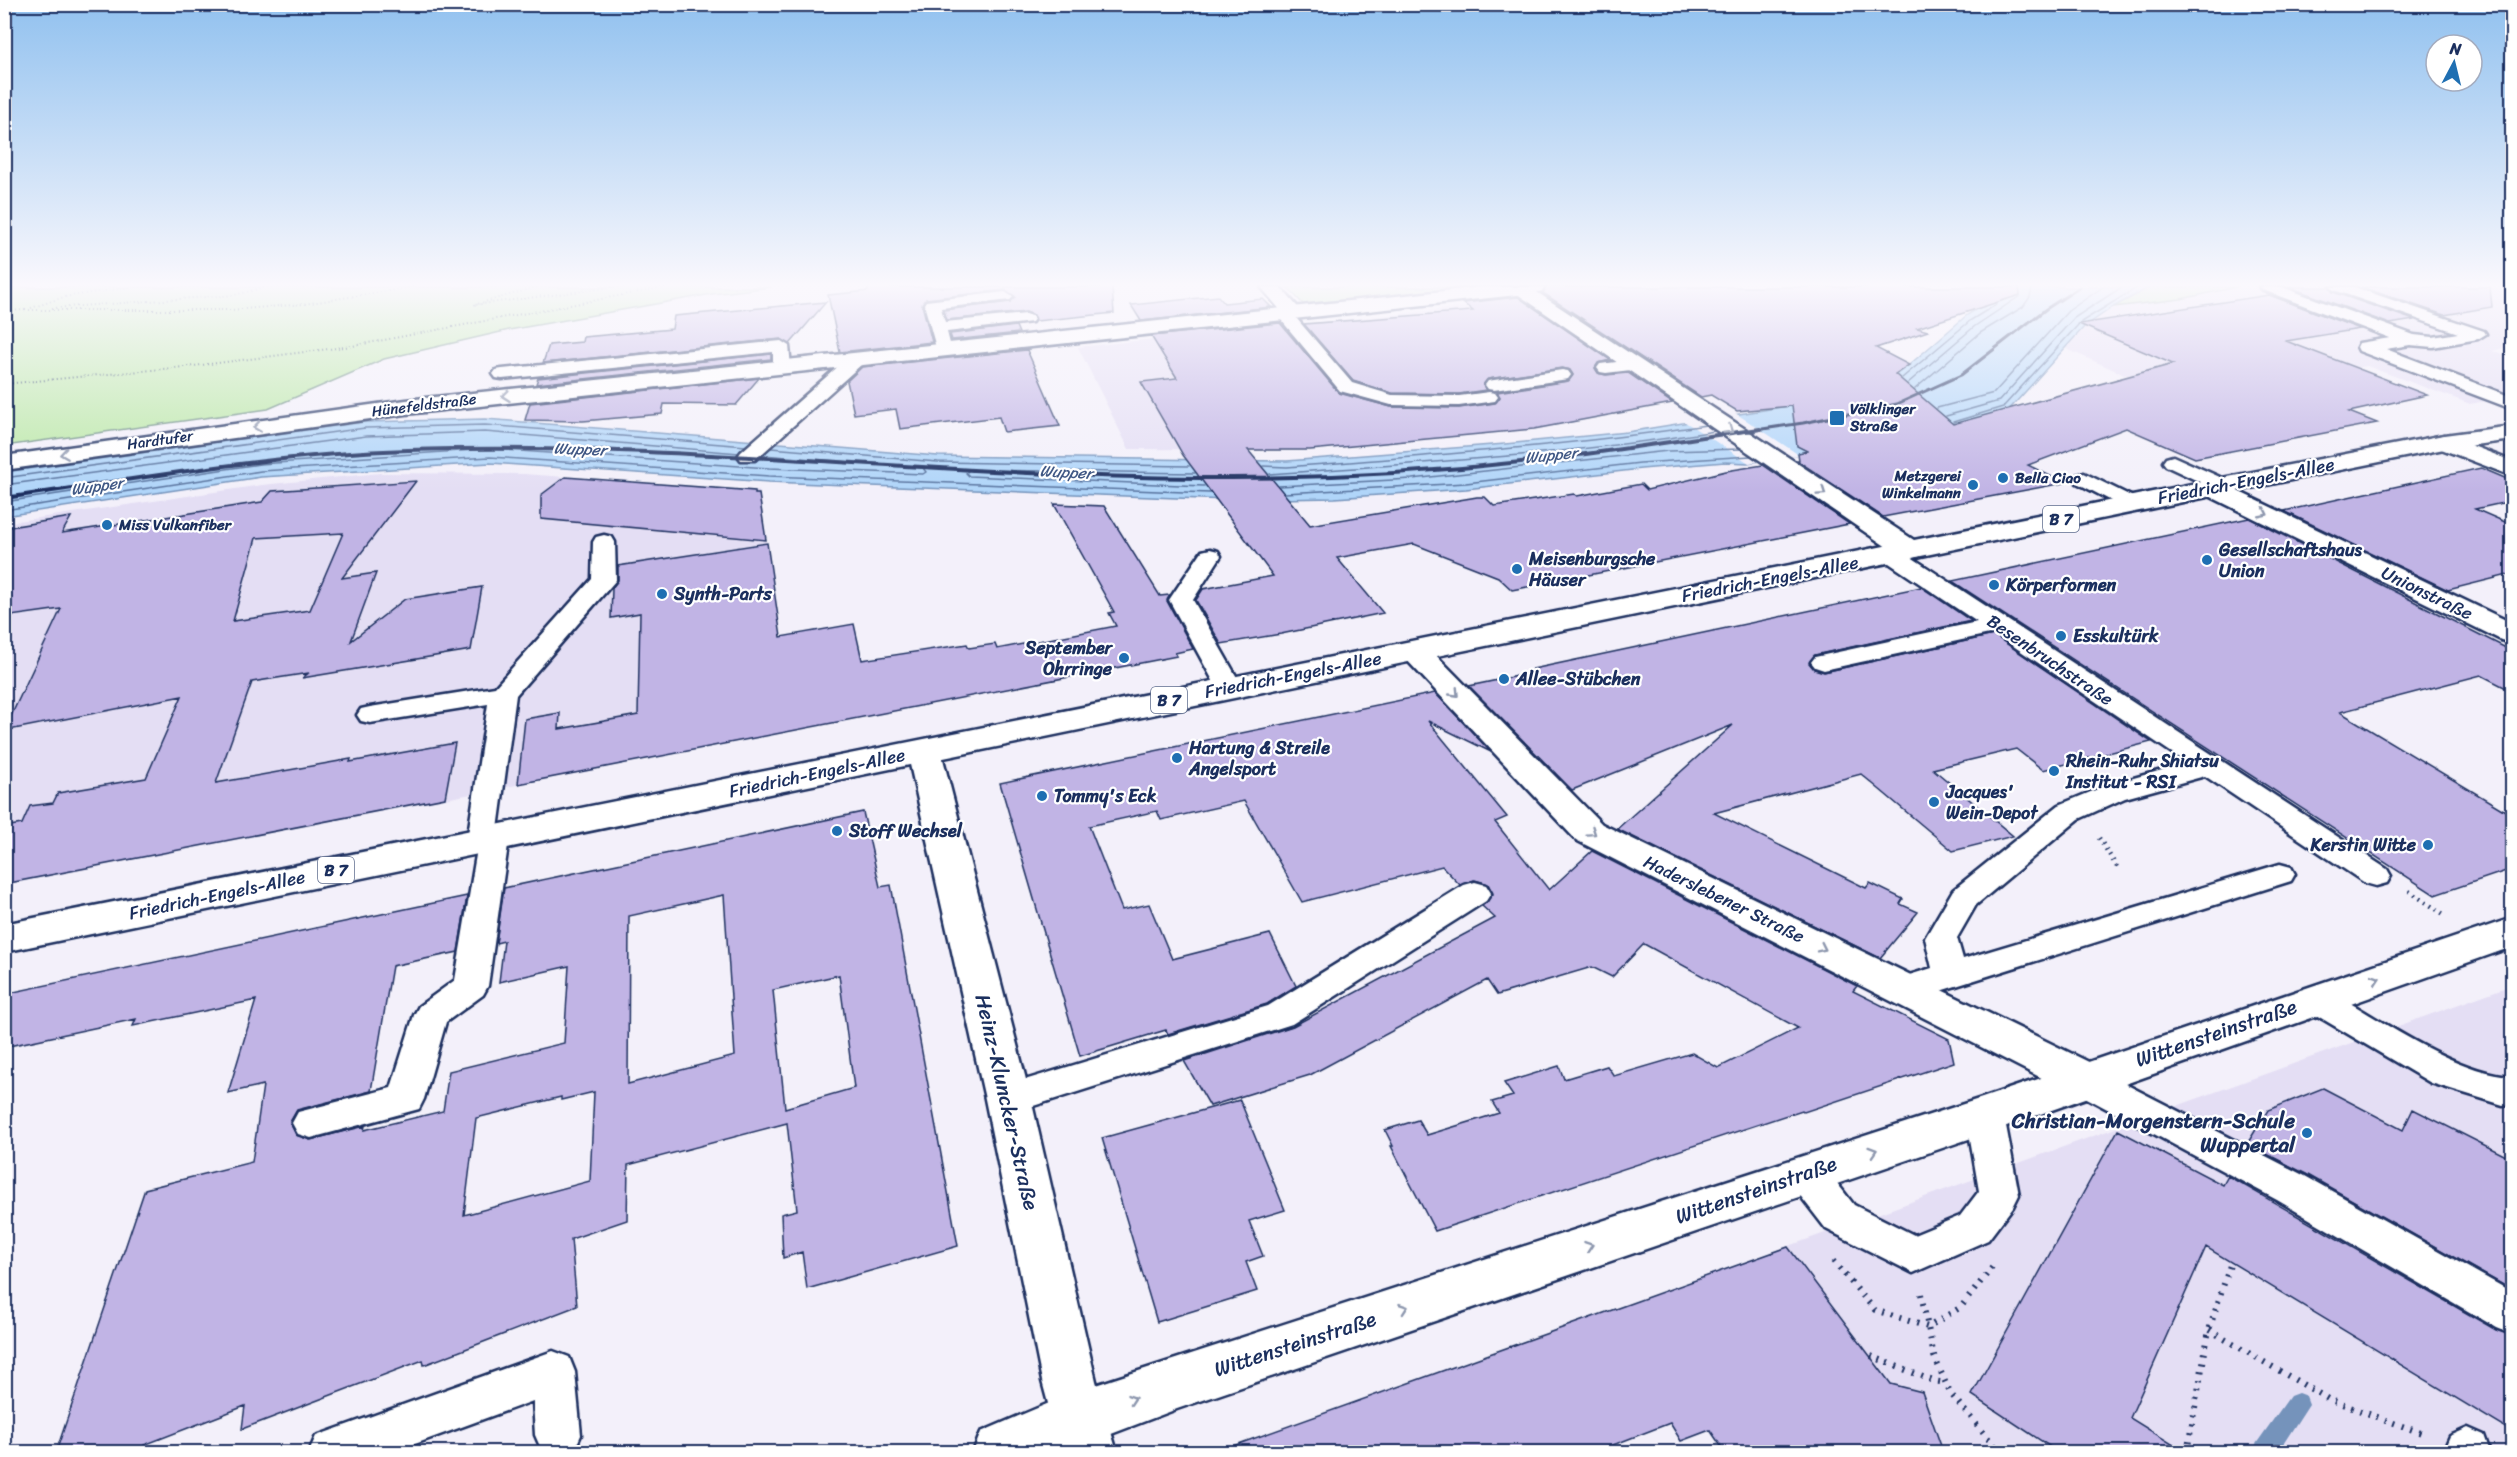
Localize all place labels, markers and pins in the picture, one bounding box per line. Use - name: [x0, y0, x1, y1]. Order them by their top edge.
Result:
- place label: Völklinger Straße: [1849, 396, 1917, 439]
- marker: Völklinger Straße: [1828, 409, 1846, 427]
- place label: Metzgerei Winkelmann: [1882, 463, 1962, 506]
- place label: Bella Ciao: [2015, 465, 2081, 491]
- marker: Bella Ciao: [1996, 471, 2010, 485]
- marker: Metzgerei Winkelmann: [1966, 478, 1980, 492]
- place label: Miss Vulkanfiber: [118, 512, 233, 538]
- marker: Miss Vulkanfiber: [100, 518, 114, 532]
- place label: Gesellschaftshaus Union: [2218, 534, 2363, 587]
- place label: Meisenburgsche Häuser: [1528, 543, 1656, 596]
- marker: Gesellschaftshaus Union: [2200, 553, 2214, 567]
- marker: Meisenburgsche Häuser: [1510, 562, 1524, 576]
- place label: Körperformen: [2005, 569, 2117, 601]
- place label: Synth-Parts: [673, 578, 773, 610]
- marker: Körperformen: [1987, 578, 2001, 592]
- marker: Synth-Parts: [655, 587, 669, 601]
- place label: Esskultürk: [2073, 620, 2159, 652]
- marker: Esskultürk: [2054, 629, 2068, 643]
- place label: September Ohrringe: [1024, 632, 1114, 685]
- marker: September Ohrringe: [1117, 651, 1131, 665]
- place label: Allee-Stübchen: [1515, 663, 1641, 695]
- marker: Allee-Stübchen: [1497, 672, 1511, 686]
- place label: Hartung & Streile Angelsport: [1188, 732, 1330, 785]
- place label: Rhein-Ruhr Shiatsu Institut - RSI: [2065, 745, 2219, 798]
- marker: Hartung & Streile Angelsport: [1170, 751, 1184, 765]
- marker: Rhein-Ruhr Shiatsu Institut - RSI: [2047, 764, 2061, 778]
- place label: Jacques' Wein-Depot: [1945, 776, 2039, 829]
- place label: Tommy's Eck: [1054, 780, 1157, 812]
- marker: Tommy's Eck: [1035, 789, 1049, 803]
- marker: Jacques' Wein-Depot: [1927, 795, 1941, 809]
- place label: Stoff Wechsel: [848, 815, 963, 847]
- marker: Stoff Wechsel: [830, 824, 844, 838]
- place label: Kerstin Witte: [2310, 829, 2417, 861]
- marker: Kerstin Witte: [2421, 838, 2435, 852]
- place label: Christian-Morgenstern-Schule Wuppertal: [2011, 1102, 2296, 1164]
- marker: Christian-Morgenstern-Schule Wuppertal: [2300, 1126, 2314, 1140]

